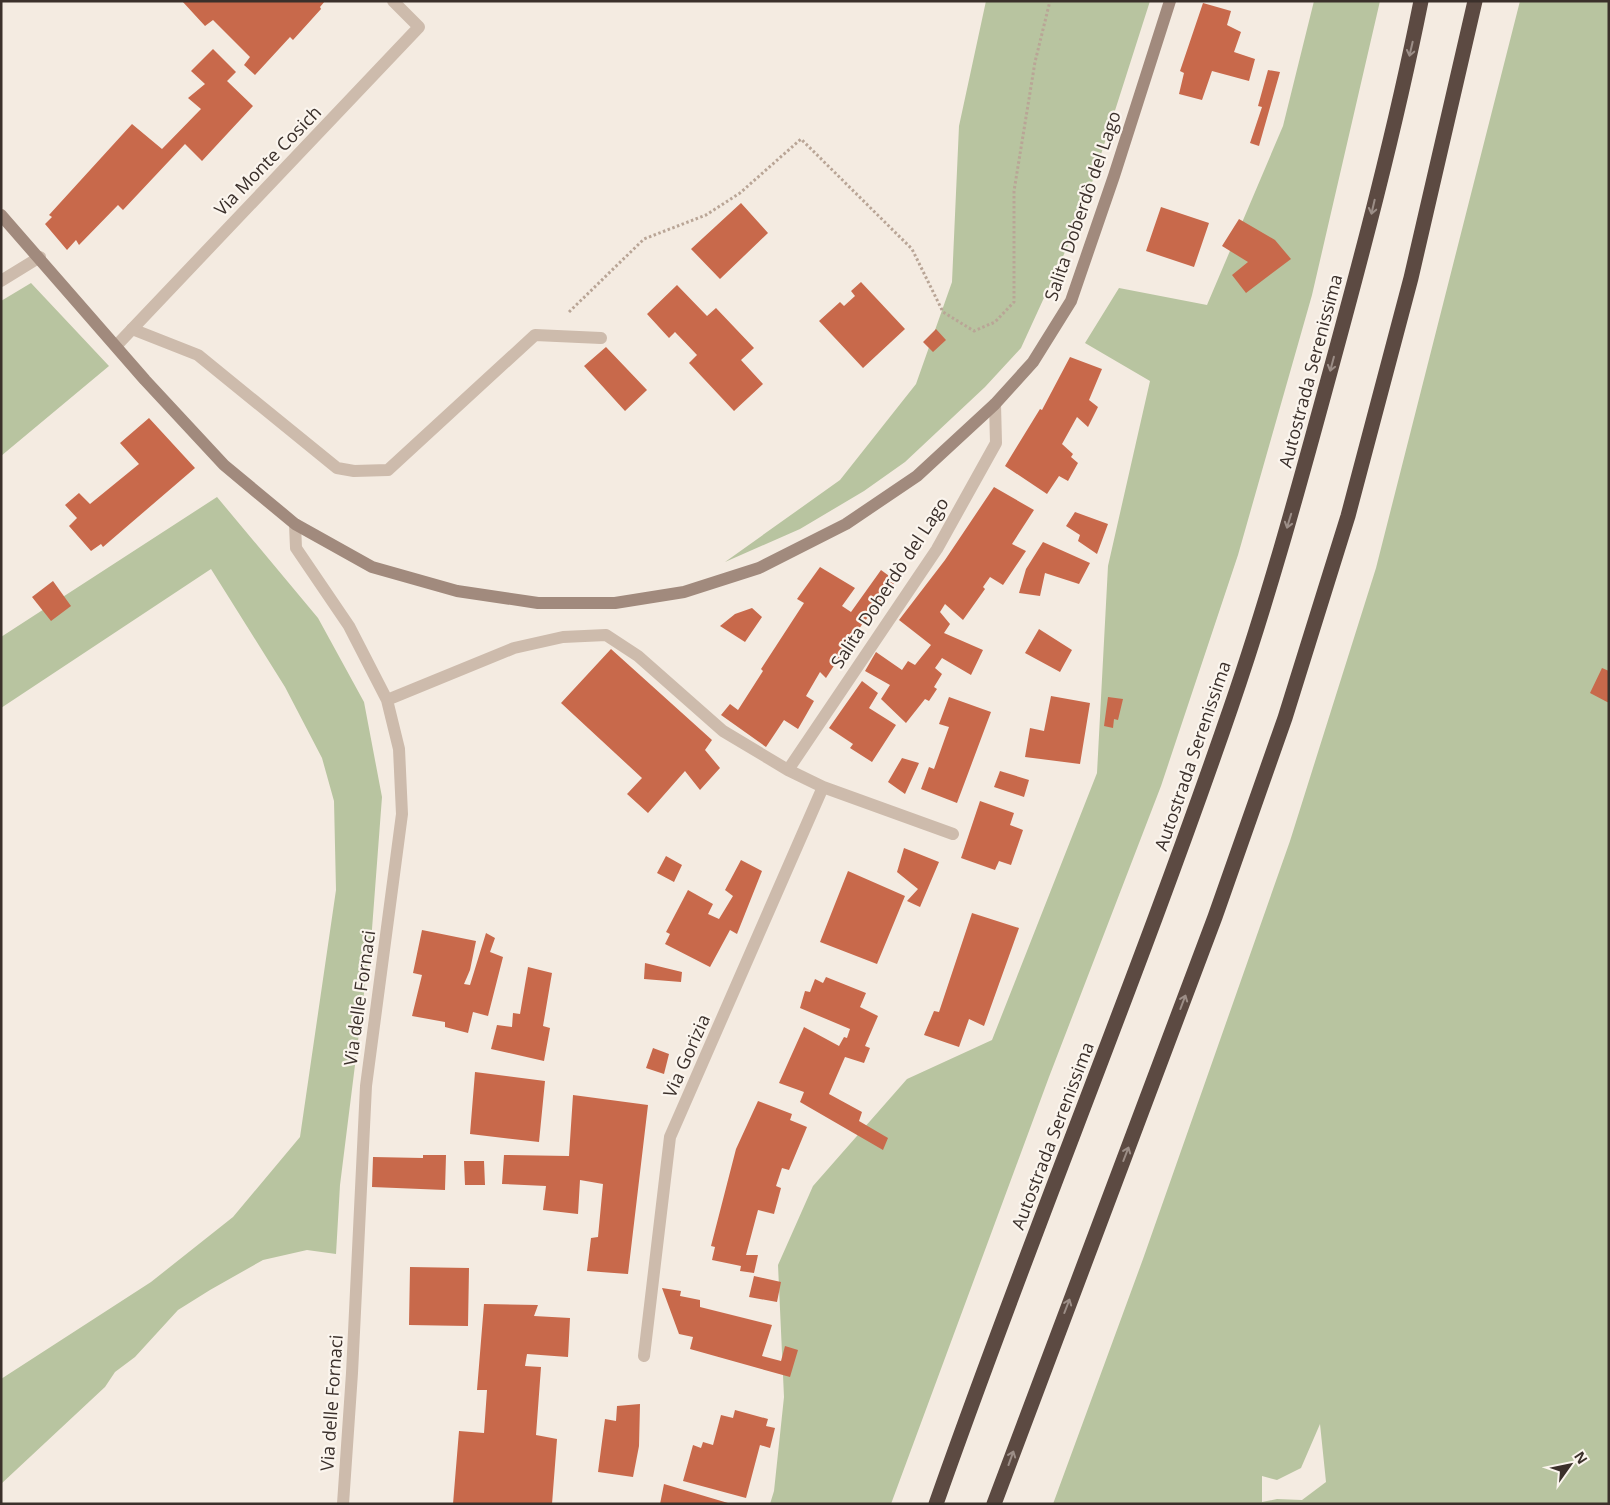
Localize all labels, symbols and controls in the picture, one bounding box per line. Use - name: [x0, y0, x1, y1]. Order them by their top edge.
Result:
- one-way arrow: [1405, 40, 1415, 56]
- street label: Via Monte Cosich: [209, 100, 326, 220]
- street label: Salita Doberdò del Lago: [1038, 108, 1126, 304]
- one-way arrow: [1368, 199, 1377, 215]
- street label: Autostrada Serenissima: [1273, 271, 1347, 470]
- one-way arrow: [1327, 356, 1337, 372]
- street label: Salita Doberdò del Lago: [825, 492, 953, 673]
- one-way arrow: [1284, 513, 1293, 528]
- street label: Autostrada Serenissima: [1148, 658, 1236, 854]
- street label: Via delle Fornaci: [338, 929, 380, 1067]
- one-way arrow: [1179, 995, 1188, 1010]
- street label: Via Gorizia: [657, 1010, 715, 1101]
- street label: Autostrada Serenissima: [1005, 1038, 1099, 1233]
- one-way arrow: [1122, 1147, 1131, 1162]
- one-way arrow: [1063, 1299, 1073, 1314]
- street label: Via delle Fornaci: [314, 1334, 348, 1472]
- north arrow: [1545, 1440, 1595, 1490]
- text: N: [1570, 1448, 1592, 1468]
- one-way arrow: [1007, 1451, 1016, 1466]

